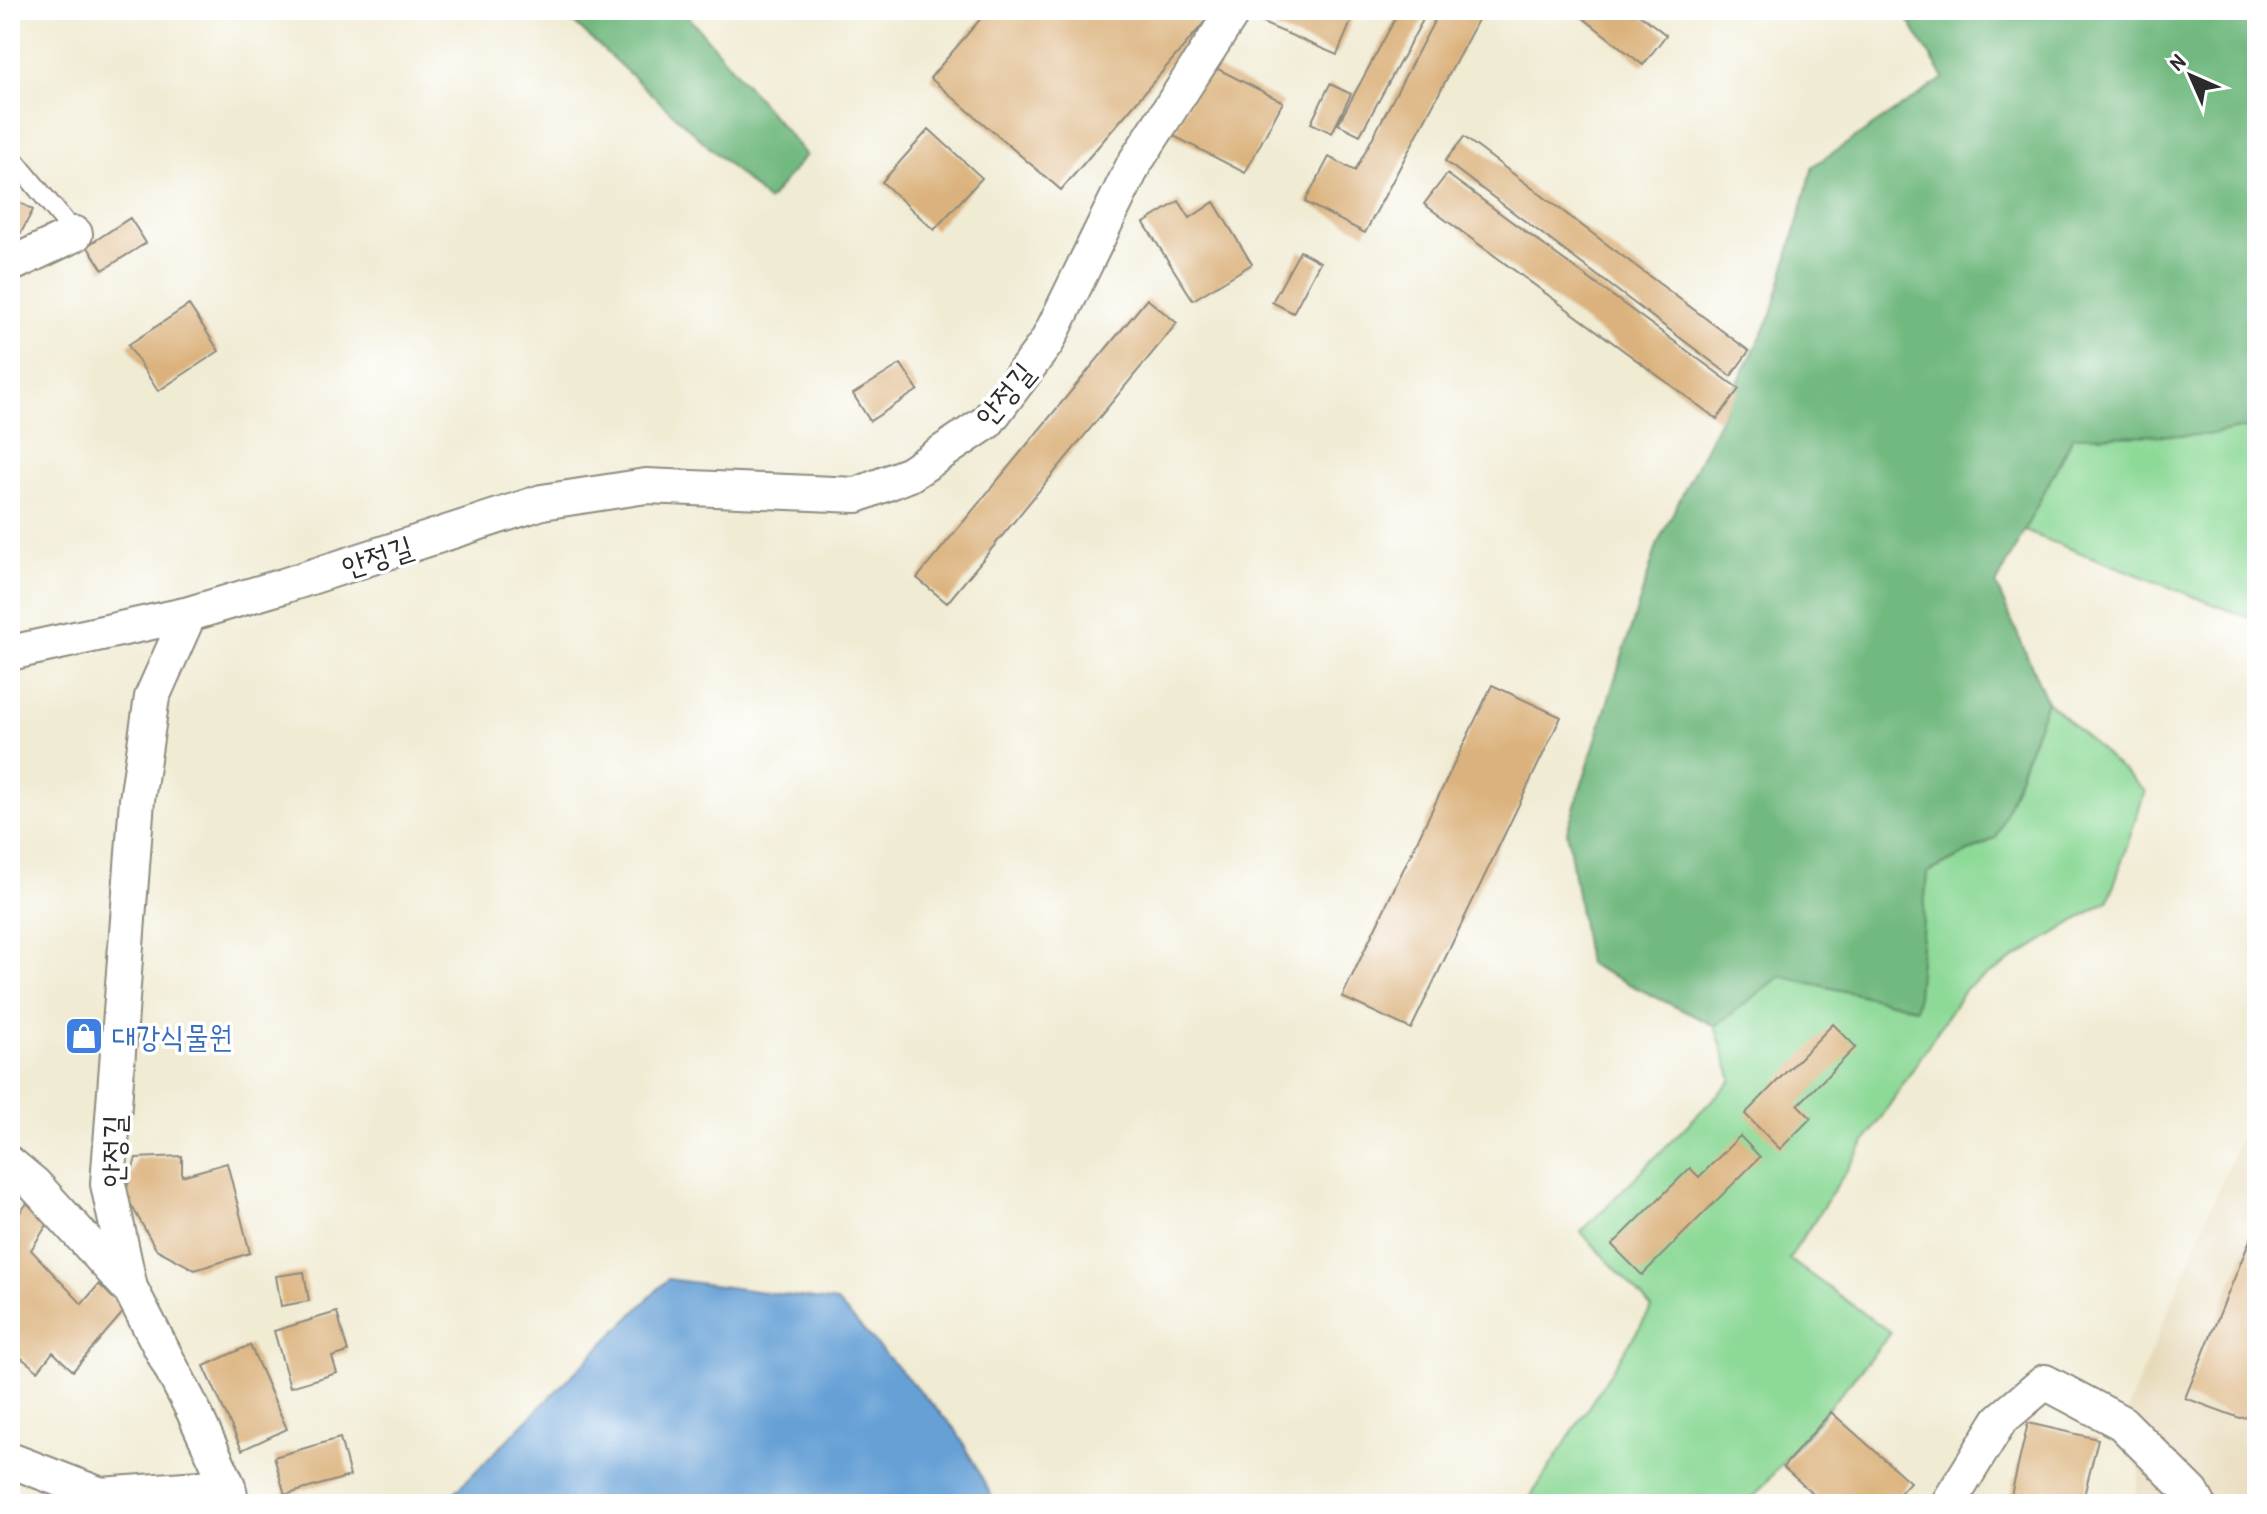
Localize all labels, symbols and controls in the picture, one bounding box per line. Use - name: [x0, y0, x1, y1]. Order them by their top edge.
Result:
- north arrow: [2151, 36, 2231, 116]
- text: N: [2162, 47, 2192, 77]
- street label: 안정길: [965, 353, 1043, 435]
- street label: 안정길: [336, 526, 418, 586]
- shop icon: 대강식물원: [63, 1015, 105, 1057]
- place label: 대강식물원: [112, 1016, 233, 1056]
- street label: 안정길: [92, 1114, 134, 1188]

